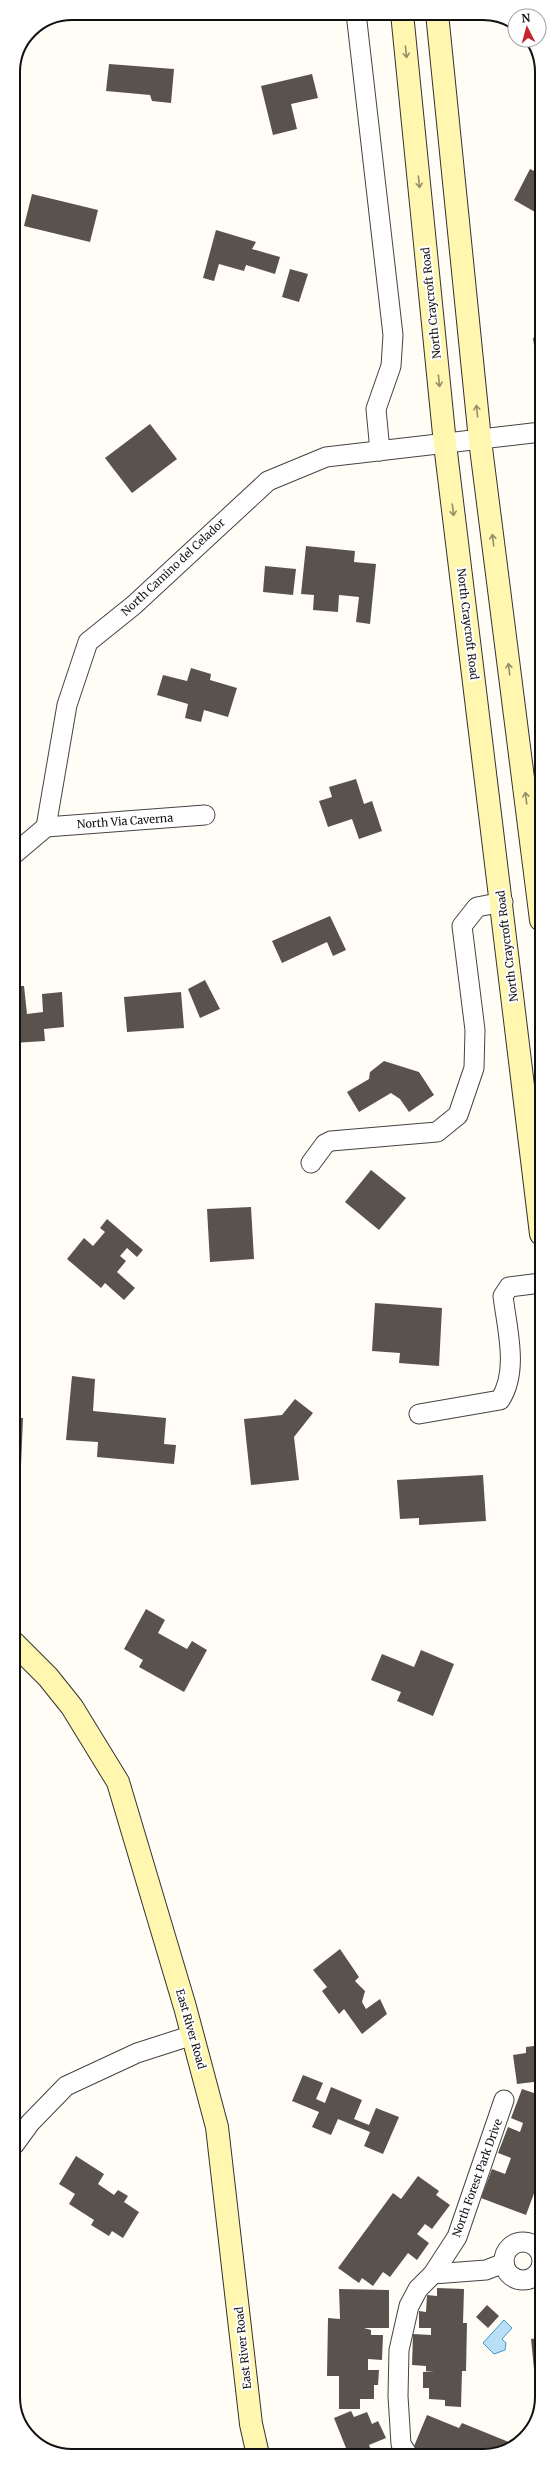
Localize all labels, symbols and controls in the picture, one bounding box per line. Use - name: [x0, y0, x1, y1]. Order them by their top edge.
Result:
- north arrow: [507, 8, 547, 48]
- text: N: [521, 11, 531, 25]
- one-way arrow: [402, 45, 410, 58]
- one-way arrow: [415, 175, 423, 188]
- street label: North Craycroft Road: [418, 246, 444, 360]
- one-way arrow: [435, 374, 442, 387]
- one-way arrow: [473, 405, 480, 418]
- one-way arrow: [449, 503, 457, 516]
- street label: North Camino del Celador: [118, 515, 228, 619]
- one-way arrow: [489, 534, 497, 547]
- street label: North Craycroft Road: [454, 567, 482, 681]
- one-way arrow: [505, 663, 513, 676]
- one-way arrow: [522, 792, 530, 805]
- street label: North Via Caverna: [77, 811, 174, 831]
- street label: North Craycroft Road: [493, 889, 521, 1003]
- street label: East River Road: [173, 1987, 209, 2071]
- street label: North Forest Park Drive: [449, 2117, 505, 2239]
- street label: East River Road: [232, 2306, 254, 2390]

